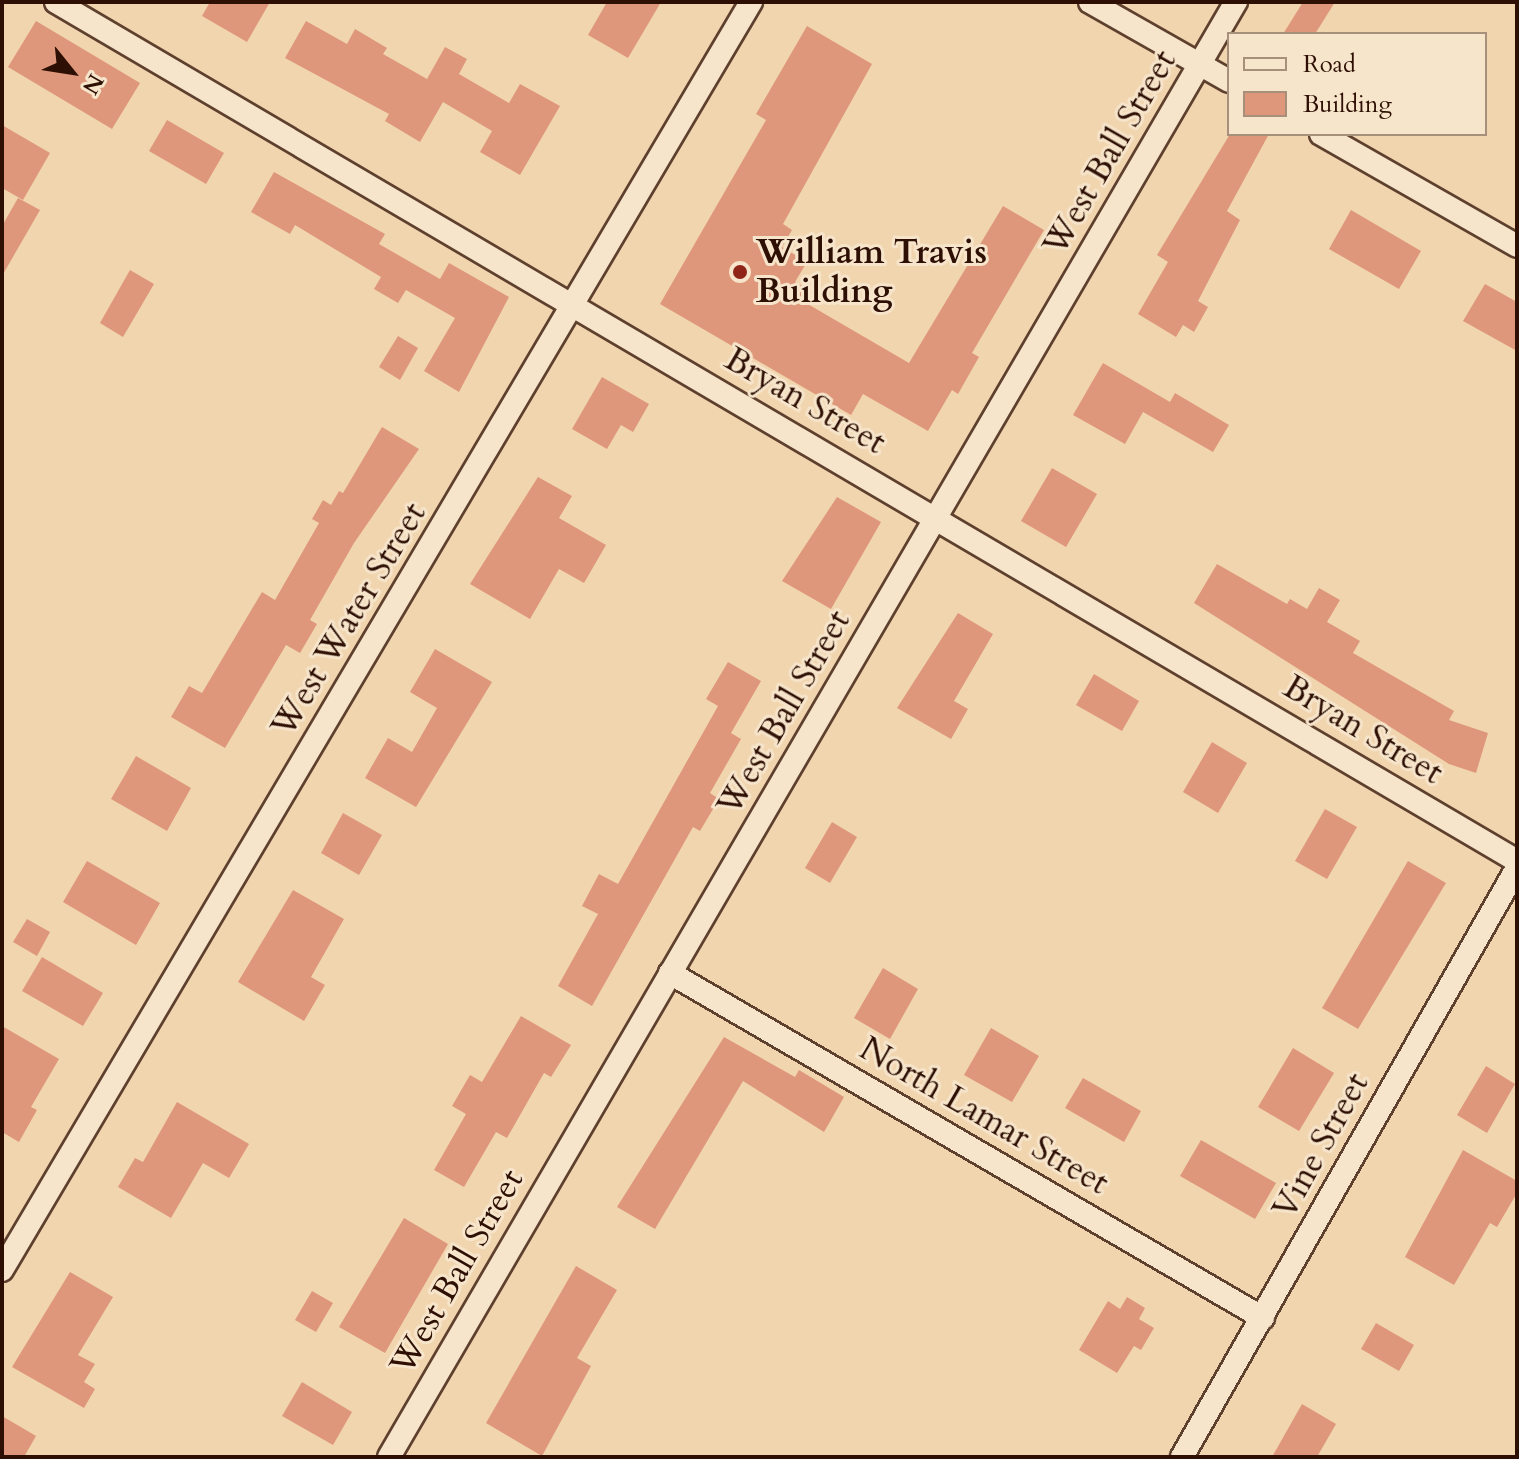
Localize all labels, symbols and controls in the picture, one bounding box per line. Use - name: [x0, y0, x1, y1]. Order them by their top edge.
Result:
- north arrow: [32, 32, 112, 112]
- legend: [1227, 32, 1487, 136]
- street label: West Ball Street: [1035, 43, 1185, 263]
- text: Road: [1303, 48, 1356, 81]
- text: N: [75, 68, 111, 100]
- text: Building: [1303, 88, 1392, 121]
- place label: William Travis Building: [756, 232, 987, 312]
- marker: William Travis Building: [731, 263, 749, 281]
- street label: Bryan Street: [718, 339, 892, 463]
- street label: West Water Street: [263, 495, 435, 745]
- street label: West Ball Street: [709, 603, 859, 823]
- street label: Bryan Street: [1276, 667, 1450, 793]
- street label: North Lamar Street: [852, 1028, 1116, 1204]
- street label: Vine Street: [1264, 1066, 1378, 1226]
- street label: West Ball Street: [382, 1162, 532, 1382]

